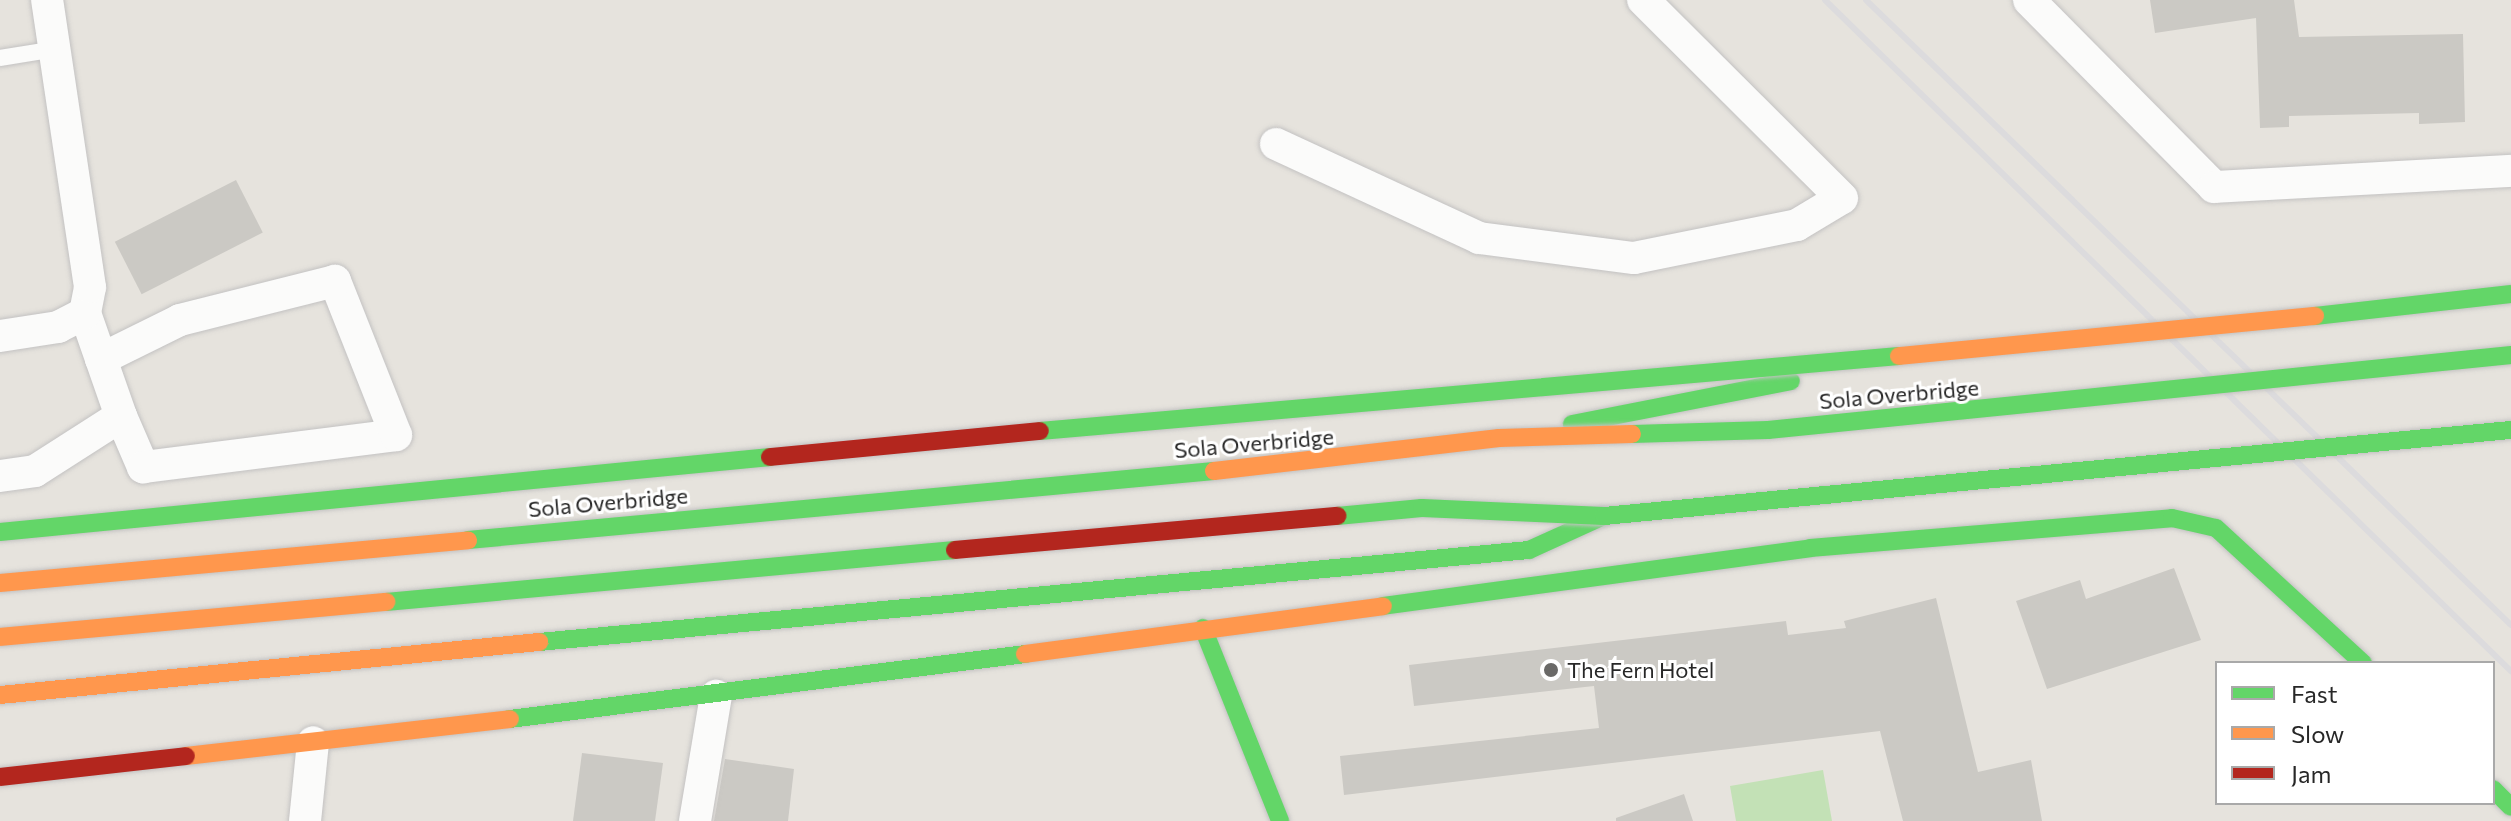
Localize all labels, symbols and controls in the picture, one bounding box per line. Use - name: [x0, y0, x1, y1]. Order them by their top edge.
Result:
- street label: Sola Overbridge: [1818, 374, 1980, 414]
- street label: Sola Overbridge: [1173, 423, 1335, 463]
- street label: Sola Overbridge: [527, 482, 689, 522]
- place label: The Fern Hotel: [1567, 657, 1714, 683]
- marker: The Fern Hotel: [1542, 661, 1560, 679]
- legend: [2215, 661, 2495, 805]
- text: Fast: [2291, 679, 2338, 708]
- text: Slow: [2291, 719, 2344, 748]
- text: Jam: [2291, 759, 2331, 788]

